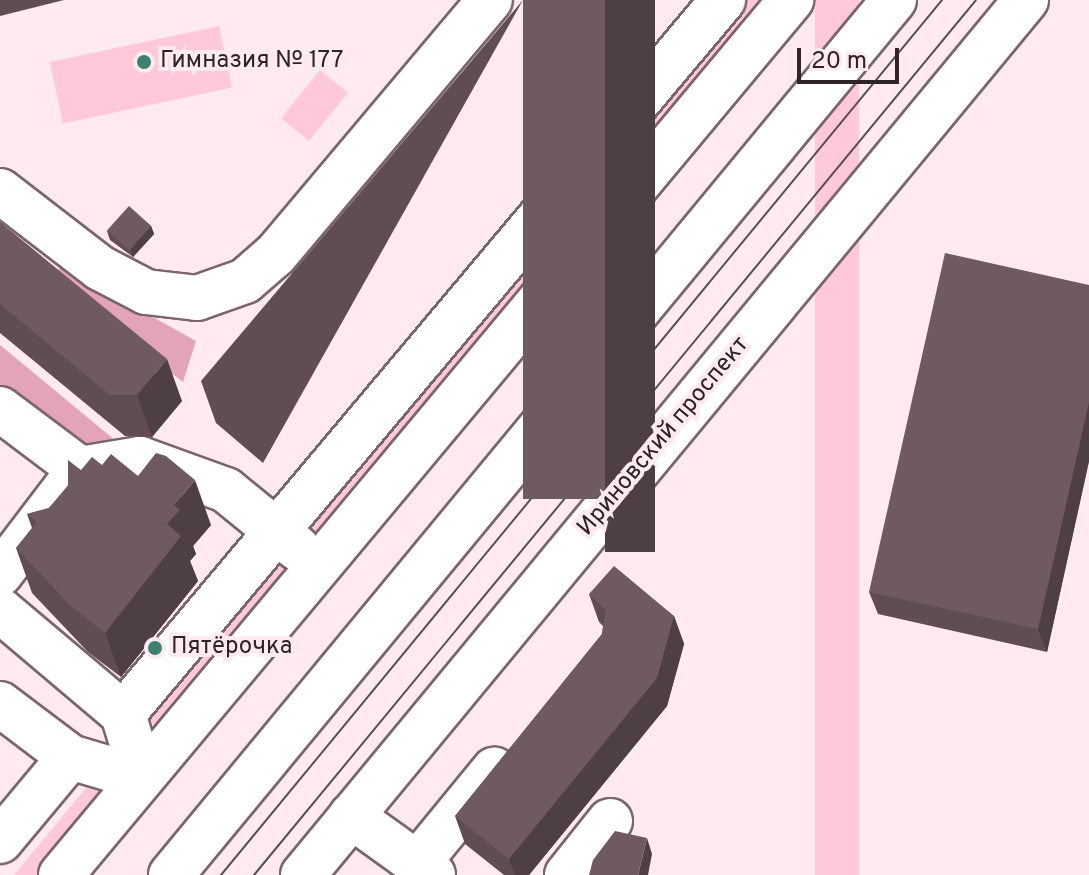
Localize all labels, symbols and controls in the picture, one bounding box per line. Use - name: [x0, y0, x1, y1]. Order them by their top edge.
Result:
- scale bar: [801, 32, 903, 82]
- text: 20 m: [811, 47, 867, 77]
- place label: Гимназия № 177: [160, 48, 343, 76]
- marker: Гимназия № 177: [135, 53, 153, 71]
- street label: Ириновский проспект: [572, 332, 756, 542]
- place label: Пятёрочка: [171, 634, 292, 662]
- marker: Пятёрочка: [146, 639, 164, 657]

